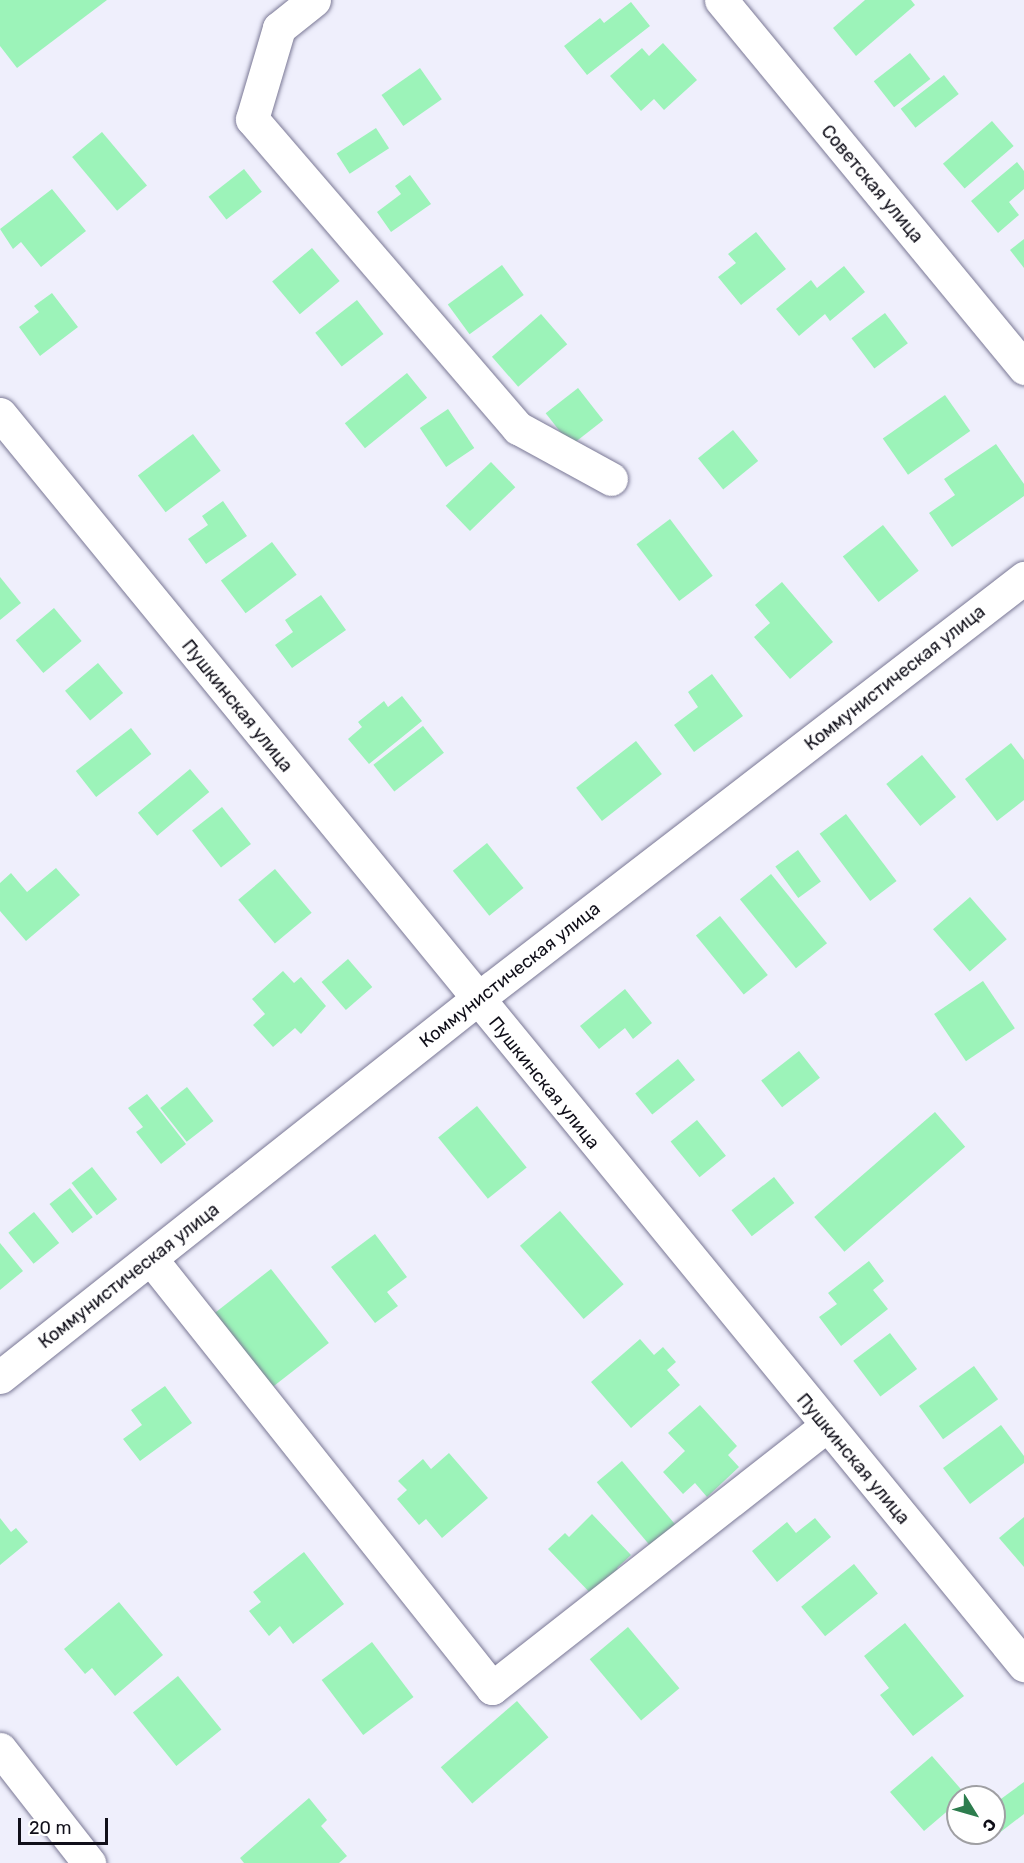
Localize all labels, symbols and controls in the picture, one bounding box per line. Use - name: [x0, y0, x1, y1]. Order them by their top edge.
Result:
- street label: Советская улица: [816, 121, 928, 247]
- street label: Коммунистическая улица: [800, 601, 990, 755]
- street label: Пушкинская улица: [177, 635, 297, 777]
- street label: Коммунистическая улица: [415, 898, 605, 1052]
- street label: Пушкинская улица: [484, 1012, 604, 1154]
- street label: Коммунистическая улица: [34, 1199, 224, 1353]
- street label: Пушкинская улица: [792, 1389, 914, 1529]
- north arrow: [946, 1785, 1006, 1845]
- scale bar: [21, 1806, 111, 1844]
- text: С: [978, 1815, 1000, 1835]
- text: 20 m: [29, 1817, 71, 1839]

